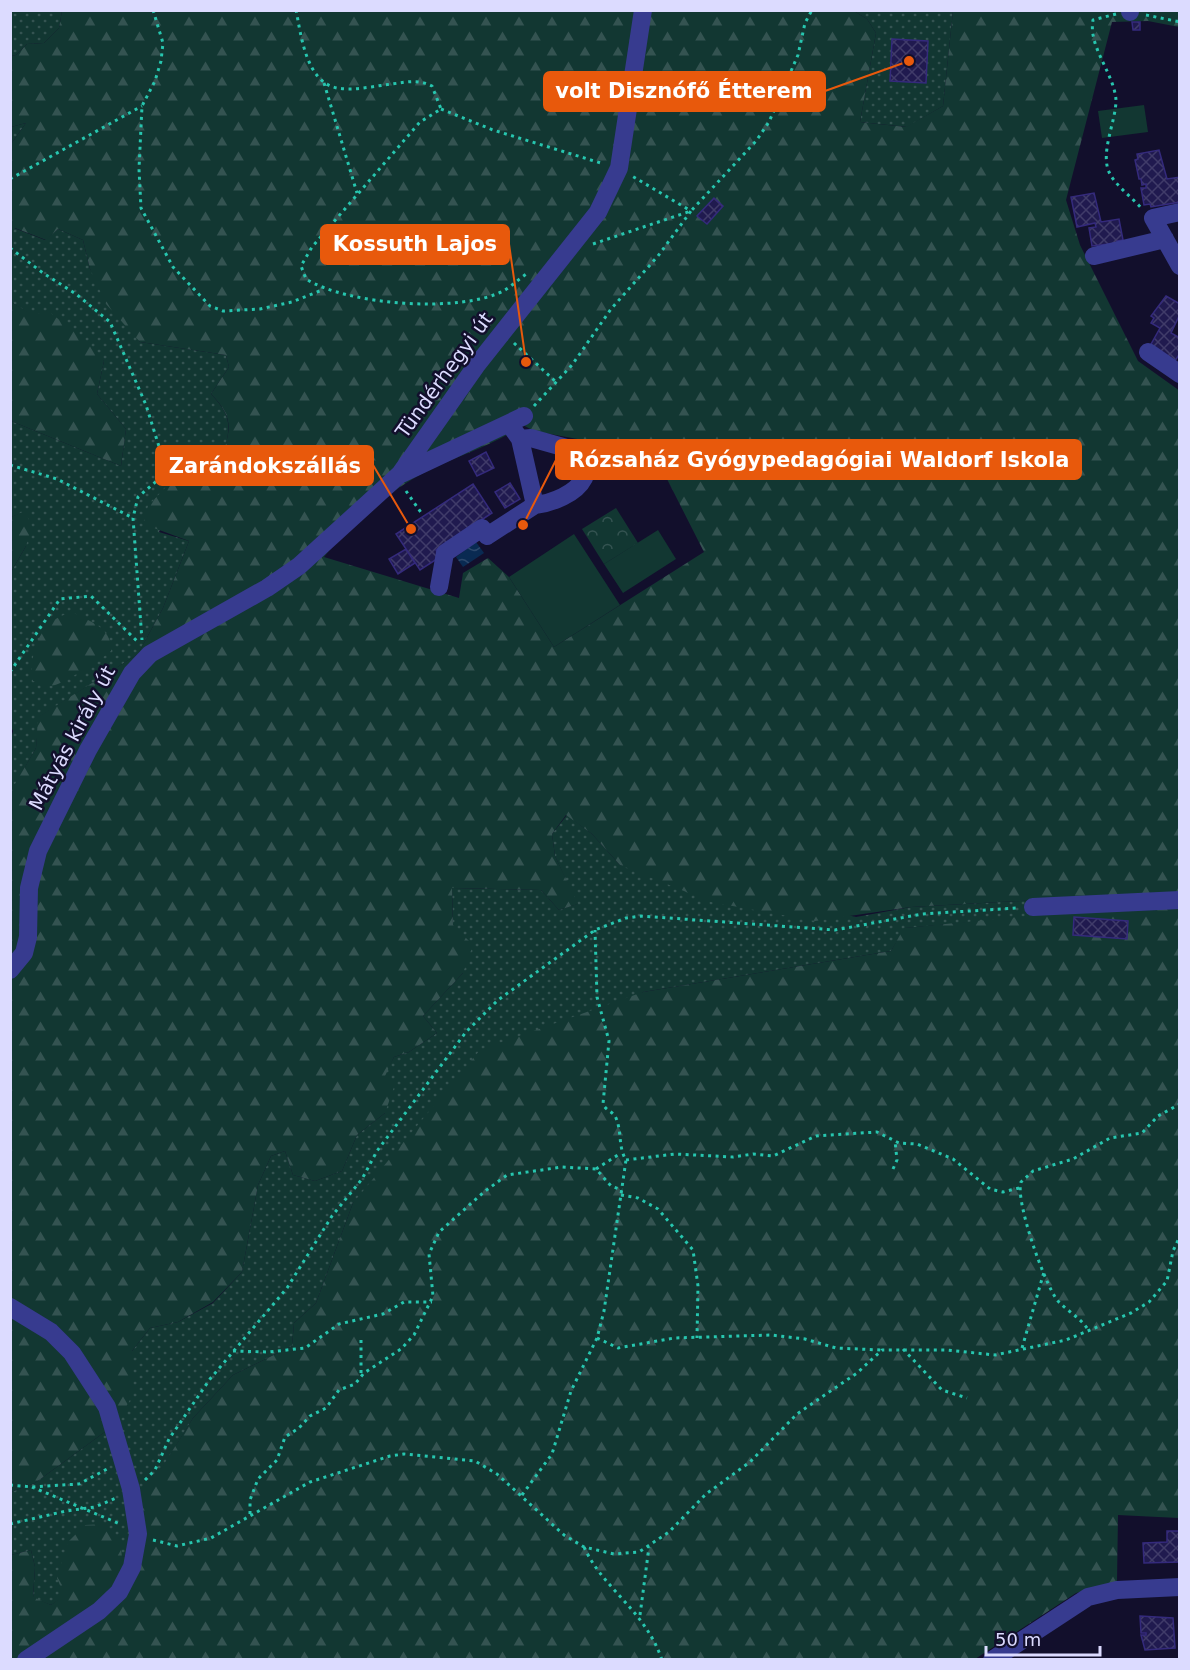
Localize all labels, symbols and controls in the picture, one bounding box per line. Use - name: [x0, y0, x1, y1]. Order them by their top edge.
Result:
- callout: volt Disznófő Étterem: [544, 72, 825, 111]
- text: volt Disznófő Étterem: [555, 78, 813, 103]
- callout: Kossuth Lajos: [321, 225, 509, 264]
- text: Kossuth Lajos: [333, 232, 497, 256]
- street label: Tündérhegyi út: [390, 307, 498, 443]
- callout: Rózsaház Gyógypedagógiai Waldorf Iskola: [556, 440, 1081, 479]
- callout: Zarándokszállás: [156, 446, 373, 485]
- text: Rózsaház Gyógypedagógiai Waldorf Iskola: [569, 448, 1069, 472]
- text: Zarándokszállás: [169, 454, 361, 478]
- street label: Mátyás király út: [24, 662, 120, 814]
- scale bar: [986, 1619, 1100, 1657]
- text: 50 m: [995, 1629, 1041, 1650]

